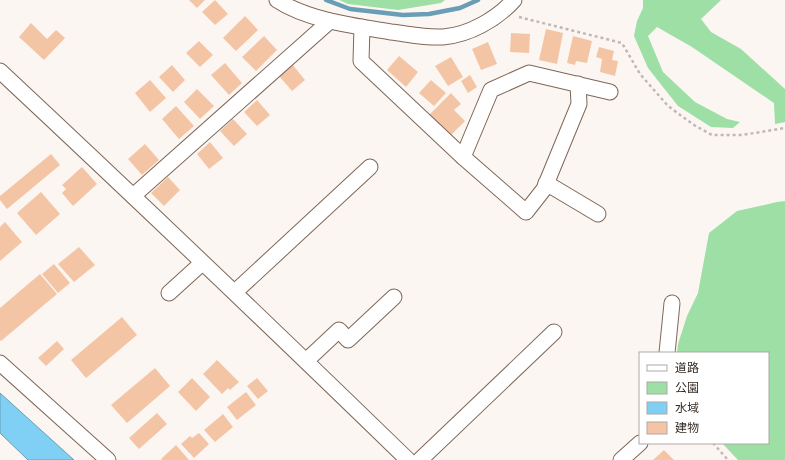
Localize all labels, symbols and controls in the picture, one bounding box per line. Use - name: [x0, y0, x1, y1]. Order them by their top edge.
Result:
- legend: [639, 352, 769, 444]
- text: 道路: [675, 361, 699, 375]
- text: 公園: [675, 381, 699, 395]
- text: 水域: [675, 401, 699, 415]
- text: 建物: [675, 421, 699, 435]

